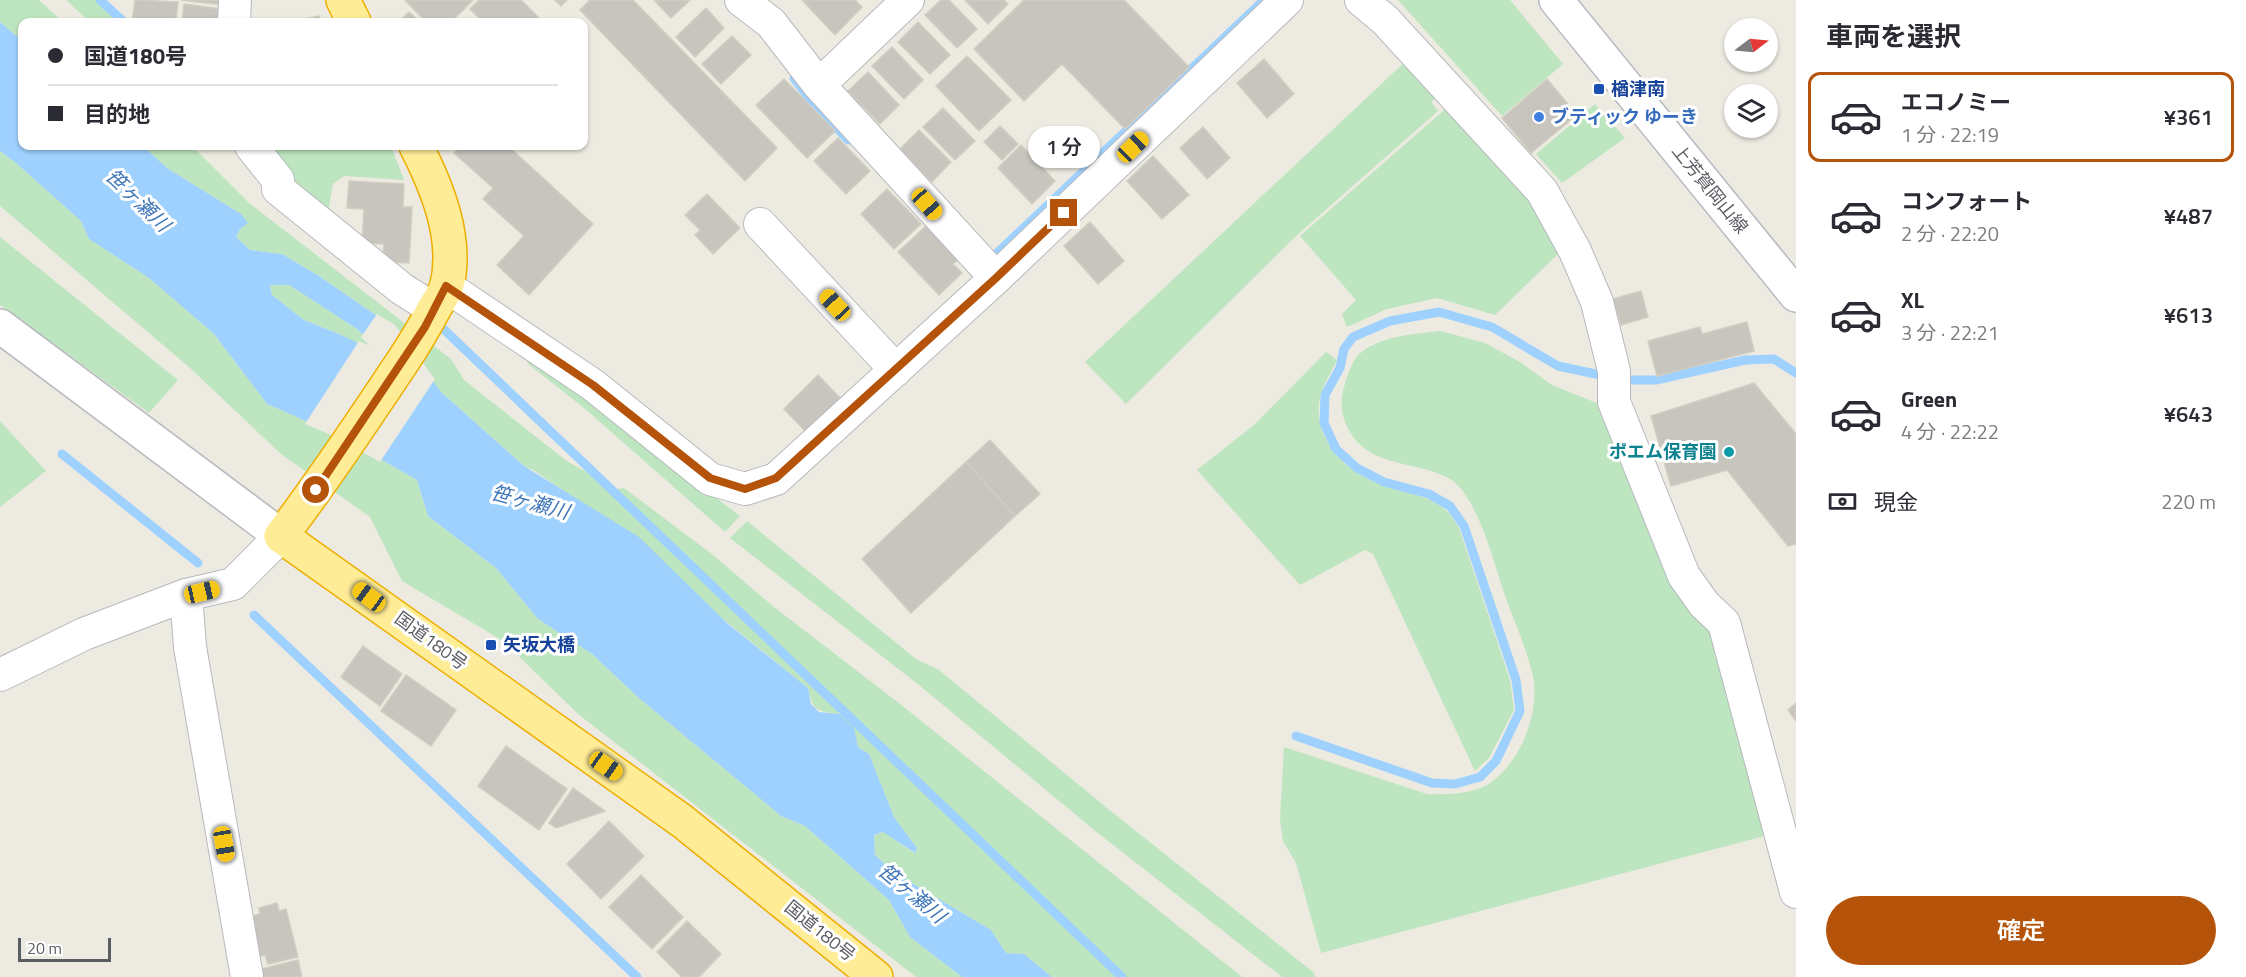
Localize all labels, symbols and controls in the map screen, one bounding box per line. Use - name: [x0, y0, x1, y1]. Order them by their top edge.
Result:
- text: 車両を選択: [1826, 15, 1961, 56]
- north arrow: [1724, 18, 1778, 72]
- map controls: [1724, 18, 1778, 138]
- text: 国道180号: [84, 39, 187, 73]
- place label: 楢津南: [1611, 75, 1665, 102]
- marker: 楢津南: [1592, 82, 1606, 96]
- button: layers: [1724, 84, 1778, 138]
- text: エコノミー: [1901, 85, 2011, 119]
- icon: car: [1829, 90, 1883, 144]
- text: 目的地: [84, 97, 150, 131]
- text: ¥361: [2164, 100, 2213, 134]
- place label: ブティック ゆーき: [1551, 103, 1698, 130]
- marker: ブティック ゆーき: [1532, 110, 1546, 124]
- text: 1 分 · 22:19: [1901, 119, 1999, 150]
- callout: 1 分: [1028, 126, 1100, 168]
- car: [1114, 128, 1152, 166]
- text: 1 分: [1046, 131, 1082, 162]
- street label: 上芳賀岡山線: [1666, 138, 1755, 239]
- water label: 笹ヶ瀬川: [99, 161, 179, 240]
- text: コンフォート: [1901, 184, 2032, 218]
- car: [908, 185, 946, 223]
- icon: car: [1829, 189, 1883, 243]
- route end: [1050, 199, 1077, 226]
- text: ¥487: [2164, 199, 2213, 233]
- text: 2 分 · 22:20: [1901, 218, 1999, 249]
- text: XL: [1901, 283, 1924, 317]
- car: [816, 286, 854, 324]
- icon: car: [1829, 288, 1883, 342]
- text: ¥613: [2164, 298, 2213, 332]
- text: 3 分 · 22:21: [1901, 317, 1999, 348]
- text: Green: [1901, 382, 1957, 416]
- icon: car: [1829, 387, 1883, 441]
- text: ¥643: [2164, 397, 2213, 431]
- text: 4 分 · 22:22: [1901, 416, 1999, 447]
- place label: ポエム保育園: [1609, 438, 1717, 465]
- marker: ポエム保育園: [1722, 445, 1736, 459]
- route start: [302, 476, 329, 503]
- water label: 笹ヶ瀬川: [487, 476, 575, 527]
- icon: cash: [1826, 485, 1859, 518]
- text: 現金: [1874, 485, 1918, 519]
- text: 220 m: [2161, 486, 2216, 517]
- car: [182, 579, 222, 605]
- car: [349, 579, 389, 615]
- street label: 国道180号: [389, 605, 473, 676]
- place label: 矢坂大橋: [503, 631, 575, 658]
- marker: 矢坂大橋: [484, 638, 498, 652]
- car: [586, 748, 626, 784]
- car: [212, 825, 236, 863]
- water label: 笹ヶ瀬川: [872, 855, 954, 931]
- street label: 国道180号: [779, 894, 862, 968]
- button: 確定: [1826, 896, 2216, 965]
- scale bar: [18, 935, 111, 962]
- text: 20 m: [27, 936, 62, 960]

